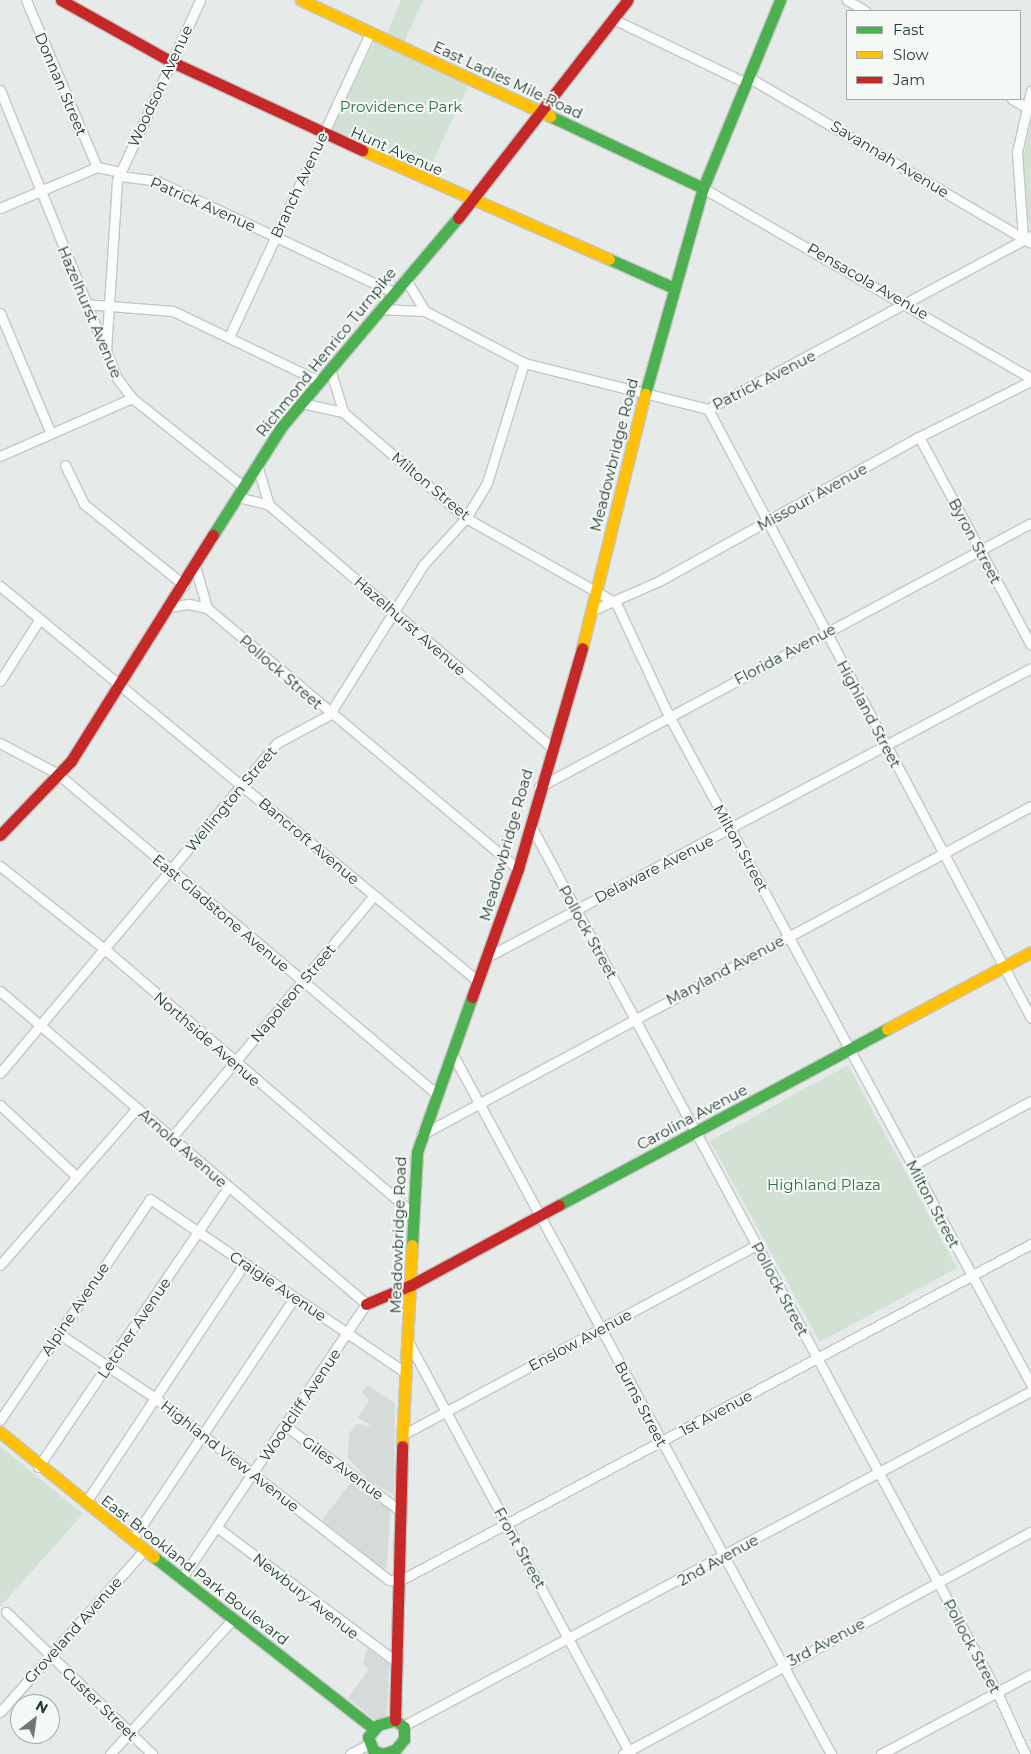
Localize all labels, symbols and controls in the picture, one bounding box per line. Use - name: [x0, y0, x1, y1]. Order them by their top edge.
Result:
- legend: [846, 10, 1021, 100]
- text: Fast: [893, 20, 924, 39]
- street label: Woodson Avenue: [124, 22, 196, 150]
- street label: Donnan Street: [31, 30, 91, 138]
- street label: East Ladies Mile Road: [430, 37, 586, 123]
- text: Slow: [893, 45, 929, 64]
- text: Jam: [893, 70, 925, 89]
- park label: Providence Park: [340, 98, 462, 116]
- street label: Savannah Avenue: [828, 117, 952, 201]
- street label: Hunt Avenue: [348, 123, 446, 179]
- street label: Branch Avenue: [267, 129, 331, 241]
- street label: Patrick Avenue: [148, 173, 258, 235]
- street label: Pensacola Avenue: [804, 239, 932, 323]
- street label: Hazelhurst Avenue: [54, 243, 126, 381]
- street label: Richmond Henrico Turnpike: [252, 264, 400, 440]
- street label: Patrick Avenue: [709, 346, 819, 414]
- street label: Meadowbridge Road: [586, 377, 642, 533]
- street label: Milton Street: [388, 448, 474, 524]
- street label: Missouri Avenue: [754, 459, 870, 535]
- street label: Byron Street: [945, 495, 1005, 587]
- street label: Hazelhurst Avenue: [351, 573, 469, 679]
- street label: Florida Avenue: [731, 620, 839, 688]
- street label: Pollock Street: [236, 631, 326, 713]
- street label: Highland Street: [833, 657, 905, 771]
- street label: Wellington Street: [182, 743, 280, 855]
- street label: Meadowbridge Road: [476, 767, 536, 923]
- street label: Bancroft Avenue: [255, 794, 363, 888]
- street label: Milton Street: [710, 801, 772, 895]
- street label: Delaware Avenue: [591, 831, 717, 907]
- street label: East Gladstone Avenue: [149, 850, 293, 976]
- street label: Pollock Street: [555, 882, 621, 982]
- street label: Maryland Avenue: [663, 931, 787, 1009]
- street label: Napoleon Street: [247, 940, 339, 1046]
- street label: Northside Avenue: [150, 988, 264, 1090]
- street label: Carolina Avenue: [634, 1080, 750, 1154]
- street label: Arnold Avenue: [135, 1105, 231, 1191]
- street label: Meadowbridge Road: [386, 1156, 410, 1314]
- street label: Milton Street: [902, 1157, 964, 1251]
- park label: Highland Plaza: [767, 1176, 881, 1194]
- street label: Pollock Street: [748, 1239, 812, 1339]
- street label: Craigie Avenue: [226, 1247, 330, 1325]
- street label: Alpine Avenue: [37, 1259, 113, 1359]
- street label: Letcher Avenue: [94, 1274, 174, 1382]
- street label: Enslow Avenue: [525, 1305, 635, 1375]
- street label: Woodcliff Avenue: [256, 1345, 344, 1465]
- street label: Burns Street: [611, 1358, 671, 1450]
- street label: 1st Avenue: [677, 1386, 755, 1440]
- street label: Highland View Avenue: [157, 1396, 303, 1516]
- street label: Giles Avenue: [299, 1432, 387, 1504]
- street label: East Brookland Park Boulevard: [98, 1491, 292, 1649]
- street label: Front Street: [490, 1504, 550, 1592]
- street label: 2nd Avenue: [675, 1530, 761, 1590]
- street label: Newbury Avenue: [250, 1549, 362, 1643]
- street label: Groveland Avenue: [20, 1573, 126, 1687]
- street label: Pollock Street: [940, 1596, 1004, 1696]
- street label: 3rd Avenue: [784, 1614, 868, 1670]
- street label: Custer Street: [59, 1664, 141, 1744]
- north arrow: [10, 1694, 60, 1744]
- text: N: [33, 1696, 51, 1717]

